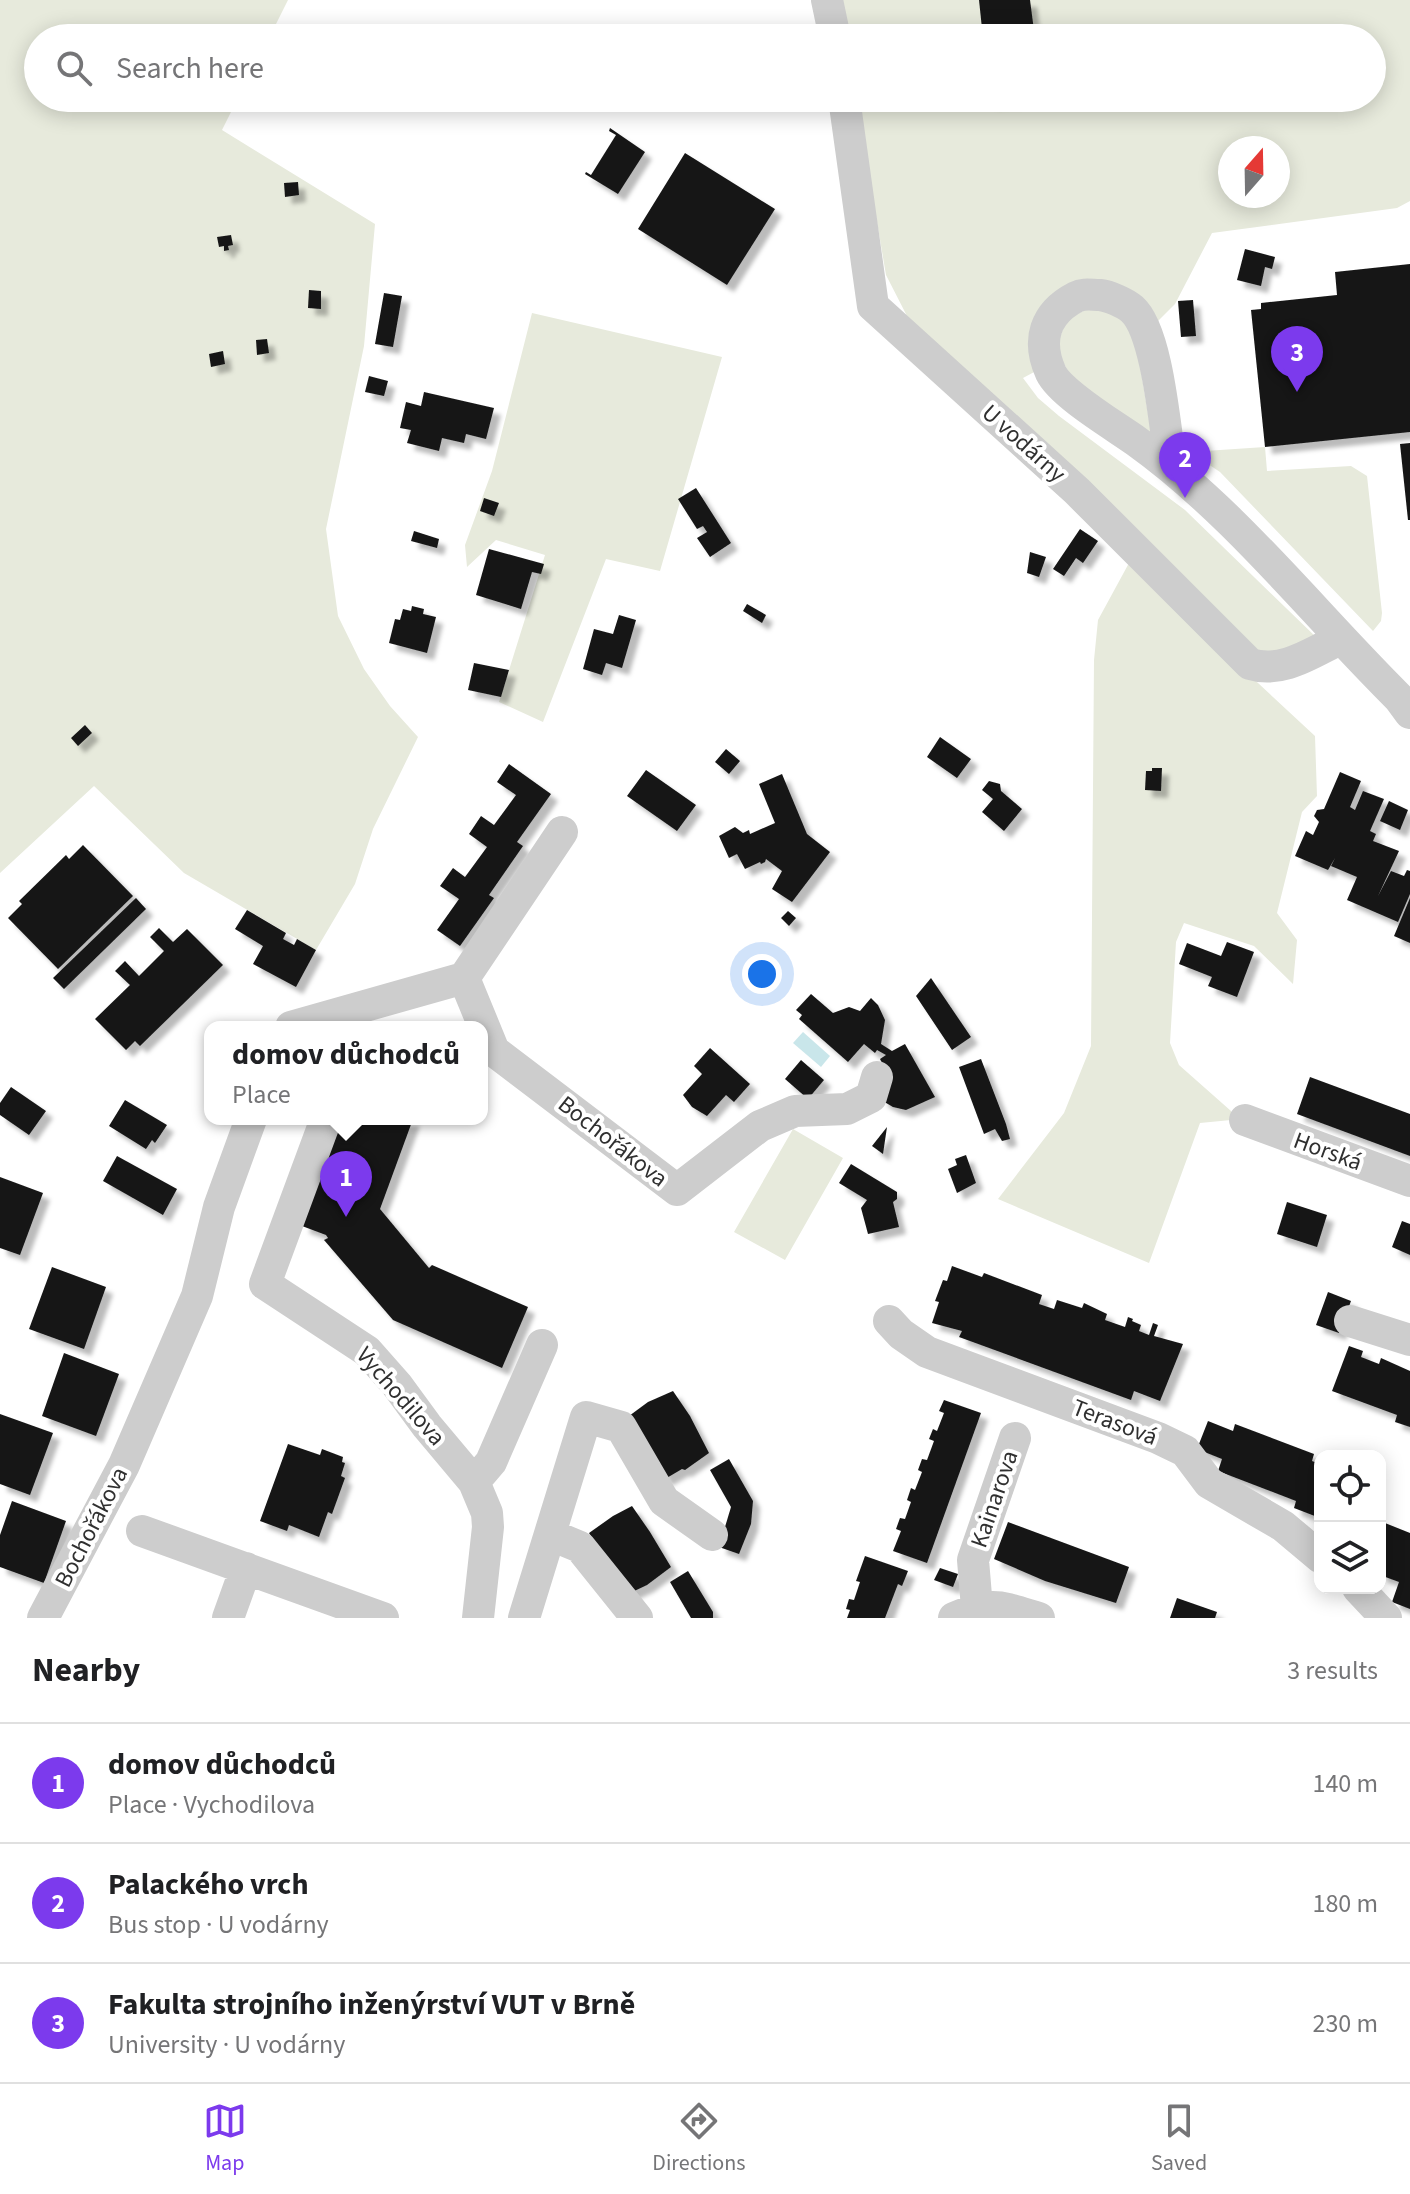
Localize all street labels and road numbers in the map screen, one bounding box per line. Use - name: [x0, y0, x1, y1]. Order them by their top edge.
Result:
- street label: U vodárny: [974, 396, 1073, 491]
- street label: Bochořákova: [550, 1087, 675, 1196]
- street label: Horská: [1289, 1123, 1367, 1180]
- street label: Vychodilova: [348, 1339, 454, 1454]
- street label: Terasová: [1067, 1390, 1163, 1455]
- street label: Kainarova: [961, 1446, 1027, 1553]
- street label: Bochořákova: [46, 1461, 137, 1594]

